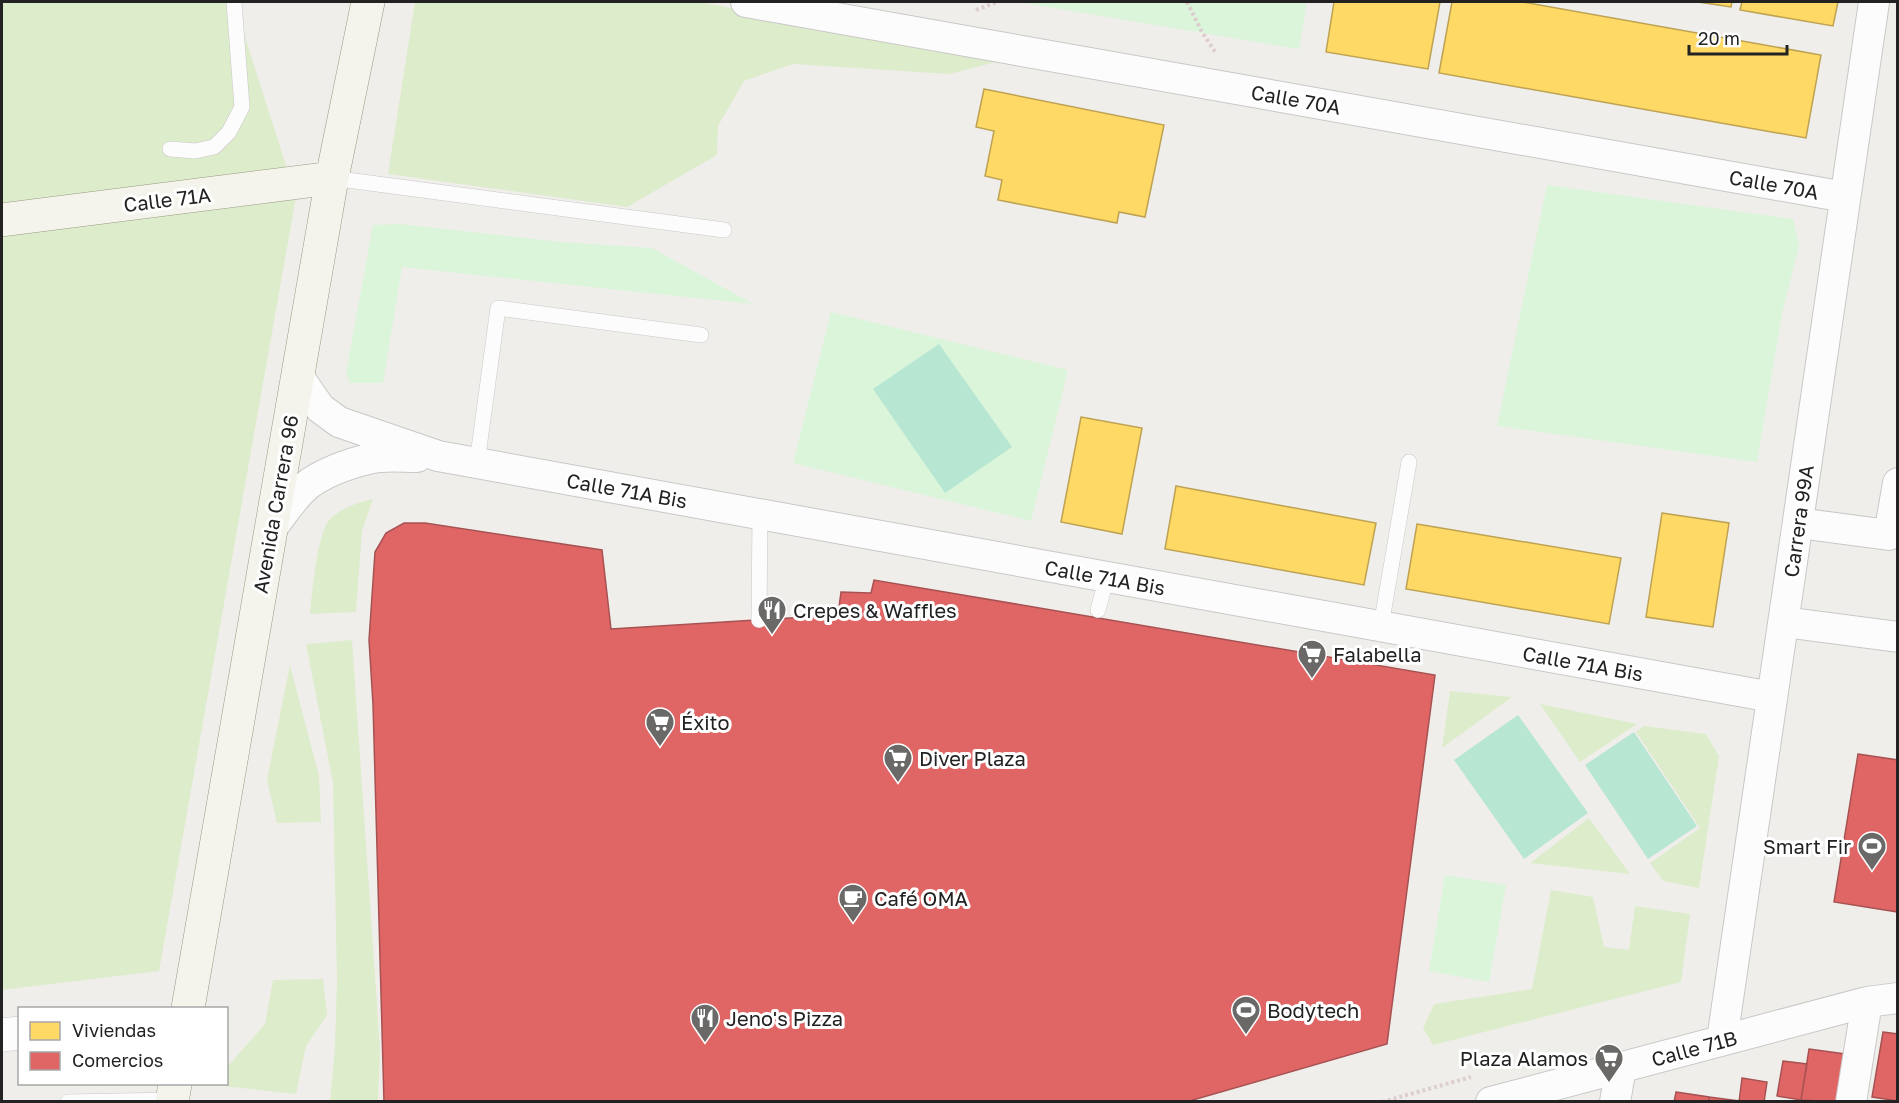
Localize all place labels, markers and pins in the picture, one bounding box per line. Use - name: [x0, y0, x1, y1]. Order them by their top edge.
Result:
- restaurant icon: Crepes & Waffles: [756, 594, 788, 636]
- place label: Crepes & Waffles: [793, 598, 957, 622]
- supermarket icon: Falabella: [1296, 638, 1328, 680]
- place label: Falabella: [1333, 642, 1422, 666]
- supermarket icon: Éxito: [644, 706, 676, 748]
- place label: Éxito: [681, 710, 730, 734]
- supermarket icon: Diver Plaza: [882, 742, 914, 784]
- place label: Diver Plaza: [919, 746, 1026, 770]
- sports icon: Smart Fir: [1856, 830, 1888, 872]
- place label: Smart Fir: [1763, 834, 1851, 858]
- cafe icon: Café OMA: [837, 882, 869, 924]
- place label: Café OMA: [874, 886, 968, 910]
- sports icon: Bodytech: [1230, 994, 1262, 1036]
- place label: Bodytech: [1267, 998, 1359, 1022]
- restaurant icon: Jeno's Pizza: [689, 1002, 721, 1044]
- place label: Jeno's Pizza: [726, 1006, 843, 1030]
- supermarket icon: Plaza Alamos: [1593, 1042, 1625, 1084]
- place label: Plaza Alamos: [1460, 1046, 1588, 1070]

